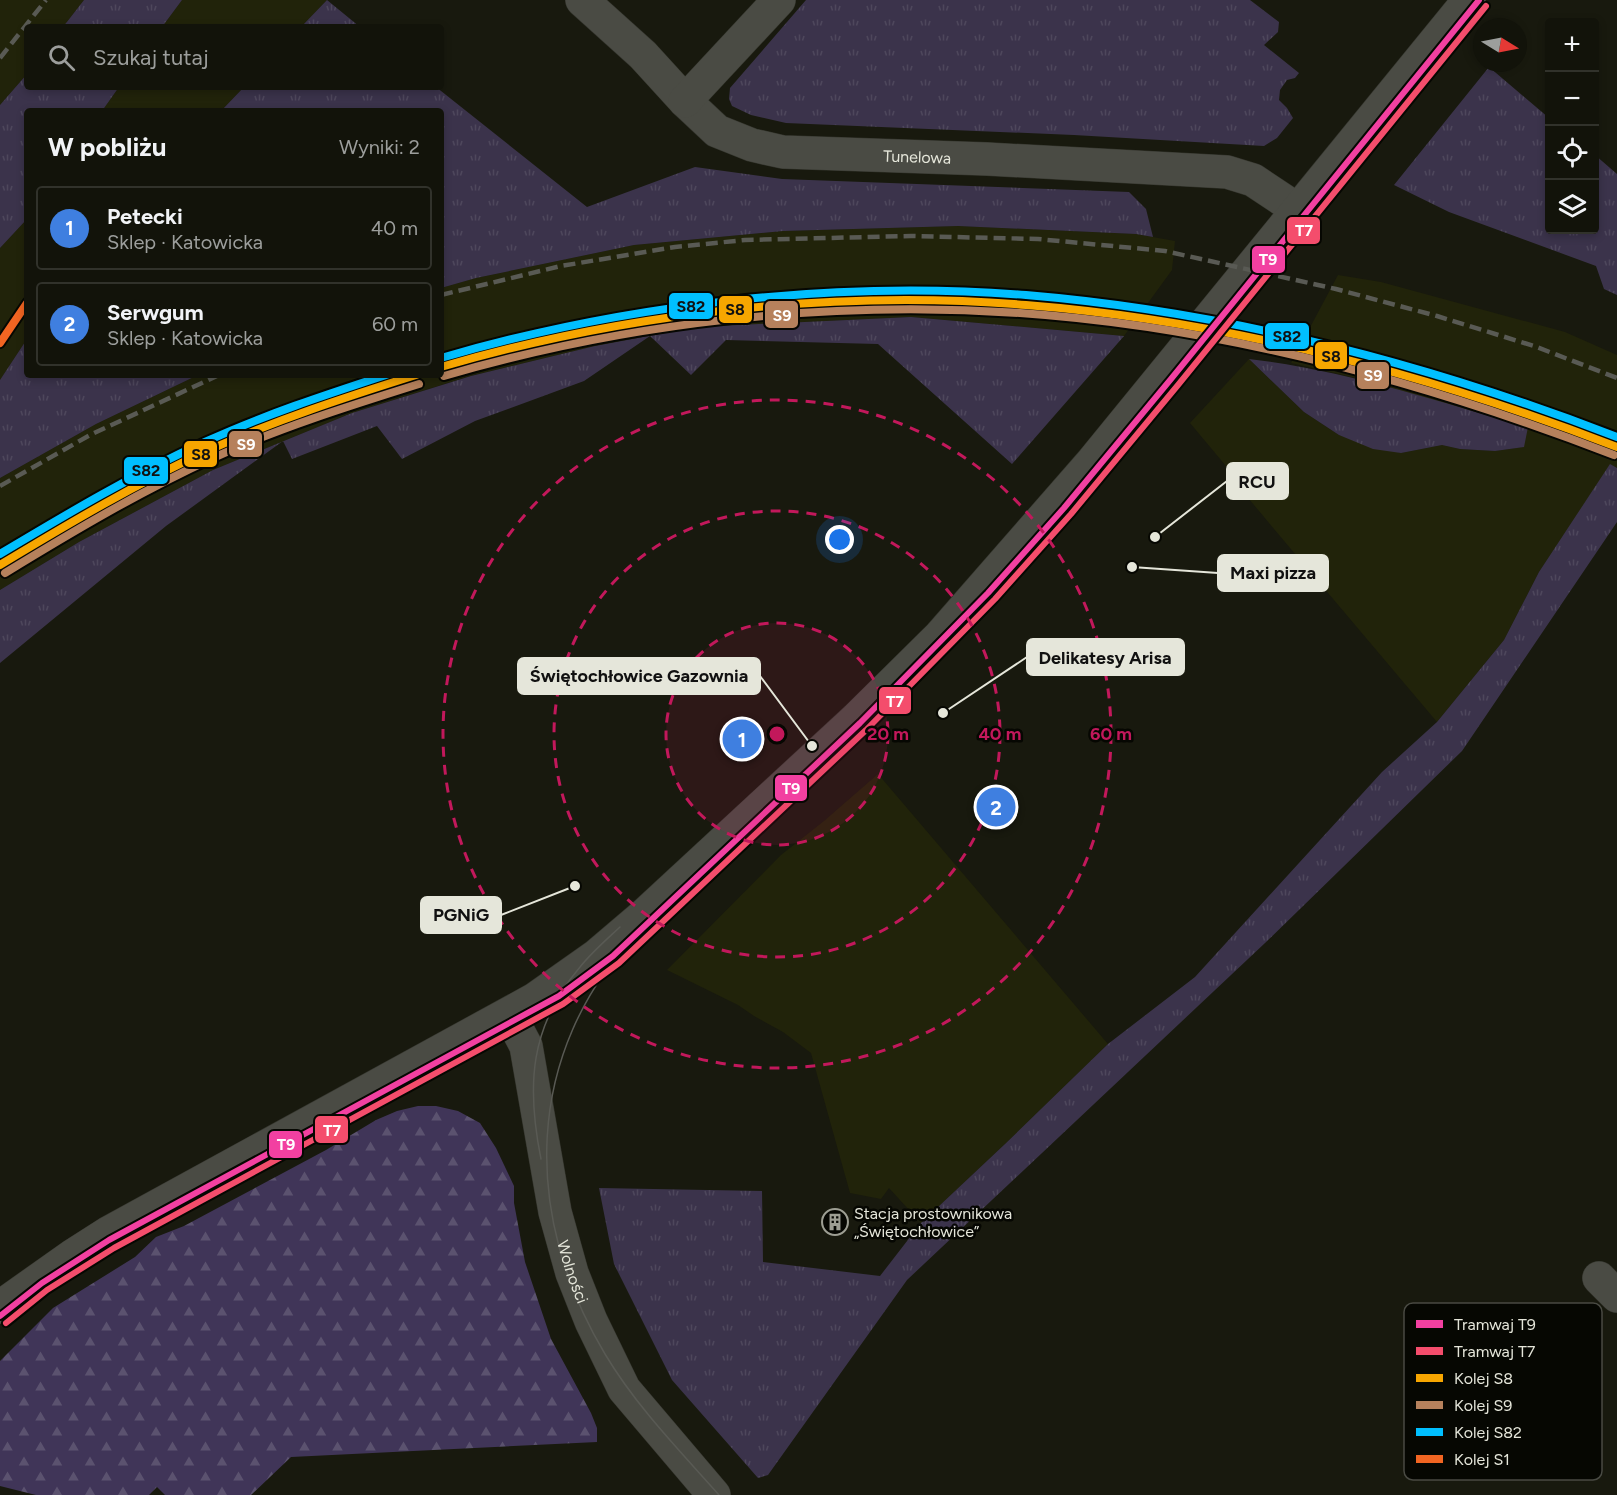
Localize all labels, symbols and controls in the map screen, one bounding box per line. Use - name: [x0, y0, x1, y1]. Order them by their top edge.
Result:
- north arrow: [1473, 18, 1527, 72]
- map controls: [1545, 18, 1599, 234]
- button: +: [1545, 18, 1599, 72]
- search box: [24, 24, 444, 90]
- icon: search: [45, 41, 78, 74]
- text: Szukaj tutaj: [93, 44, 209, 71]
- button: −: [1545, 72, 1599, 126]
- button: locate: [1545, 126, 1599, 180]
- text: W pobliżu: [48, 131, 166, 163]
- text: Wyniki: 2: [339, 135, 420, 159]
- street label: Tunelowa: [883, 146, 951, 167]
- button: layers: [1545, 180, 1599, 234]
- text: Petecki: [107, 203, 183, 230]
- text: 1: [65, 216, 74, 240]
- text: 40 m: [371, 216, 418, 240]
- line badge: T7: [1286, 216, 1321, 245]
- text: T7: [1295, 221, 1313, 240]
- text: Sklep · Katowicka: [107, 230, 263, 254]
- line badge: T9: [1251, 245, 1286, 274]
- text: T9: [1259, 250, 1277, 269]
- line badge: S82: [668, 292, 714, 320]
- line badge: S8: [718, 295, 753, 324]
- text: S82: [677, 297, 705, 316]
- text: Serwgum: [107, 299, 204, 326]
- text: S8: [725, 300, 745, 319]
- line badge: S9: [764, 300, 799, 329]
- text: S9: [773, 306, 792, 325]
- text: 2: [64, 312, 75, 336]
- text: 60 m: [372, 312, 418, 336]
- line badge: S82: [1264, 322, 1310, 350]
- text: Sklep · Katowicka: [107, 326, 263, 350]
- text: S82: [1273, 327, 1301, 346]
- line badge: S8: [1314, 341, 1348, 370]
- text: S8: [1321, 347, 1341, 366]
- line badge: S9: [1356, 361, 1390, 390]
- text: S9: [1364, 366, 1383, 385]
- line badge: S9: [228, 430, 263, 458]
- text: S9: [237, 435, 256, 454]
- line badge: S8: [183, 440, 218, 468]
- text: S8: [191, 445, 211, 464]
- line badge: S82: [123, 456, 169, 485]
- text: S82: [132, 461, 160, 480]
- callout: RCU: [1227, 463, 1288, 499]
- text: RCU: [1238, 471, 1276, 493]
- your location: [825, 525, 854, 554]
- callout: Maxi pizza: [1218, 555, 1328, 591]
- text: Maxi pizza: [1230, 562, 1316, 584]
- callout: Delikatesy Arisa: [1027, 639, 1184, 675]
- text: Delikatesy Arisa: [1039, 647, 1171, 669]
- callout: Świętochłowice Gazownia: [518, 658, 760, 694]
- text: Świętochłowice Gazownia: [530, 665, 748, 687]
- line badge: T7: [878, 686, 912, 715]
- text: T7: [886, 692, 904, 711]
- pin: 1: [722, 716, 762, 762]
- text: 20 m: [867, 723, 909, 745]
- text: 40 m: [978, 723, 1022, 745]
- text: 60 m: [1090, 723, 1132, 745]
- centre of rings: [767, 724, 787, 744]
- line badge: T9: [774, 774, 808, 802]
- text: T9: [782, 779, 800, 798]
- pin: 2: [976, 784, 1016, 830]
- callout: PGNiG: [421, 897, 501, 933]
- text: PGNiG: [433, 904, 489, 926]
- line badge: T7: [314, 1115, 349, 1144]
- text: T7: [323, 1121, 341, 1140]
- line badge: T9: [268, 1130, 303, 1159]
- text: T9: [277, 1135, 295, 1154]
- place label: Stacja prostownikowa „Świętochłowice”: [854, 1204, 1012, 1241]
- building icon: Stacja prostownikowa „Świętochłowice”: [820, 1207, 850, 1237]
- street label: Wolności: [554, 1238, 593, 1306]
- legend: [1404, 1303, 1602, 1480]
- text: Tramwaj T9: [1454, 1315, 1536, 1334]
- text: Tramwaj T7: [1454, 1342, 1536, 1361]
- text: Kolej S8: [1454, 1369, 1513, 1388]
- text: Kolej S9: [1454, 1396, 1512, 1415]
- text: Kolej S82: [1454, 1423, 1522, 1442]
- text: Kolej S1: [1454, 1450, 1510, 1469]

